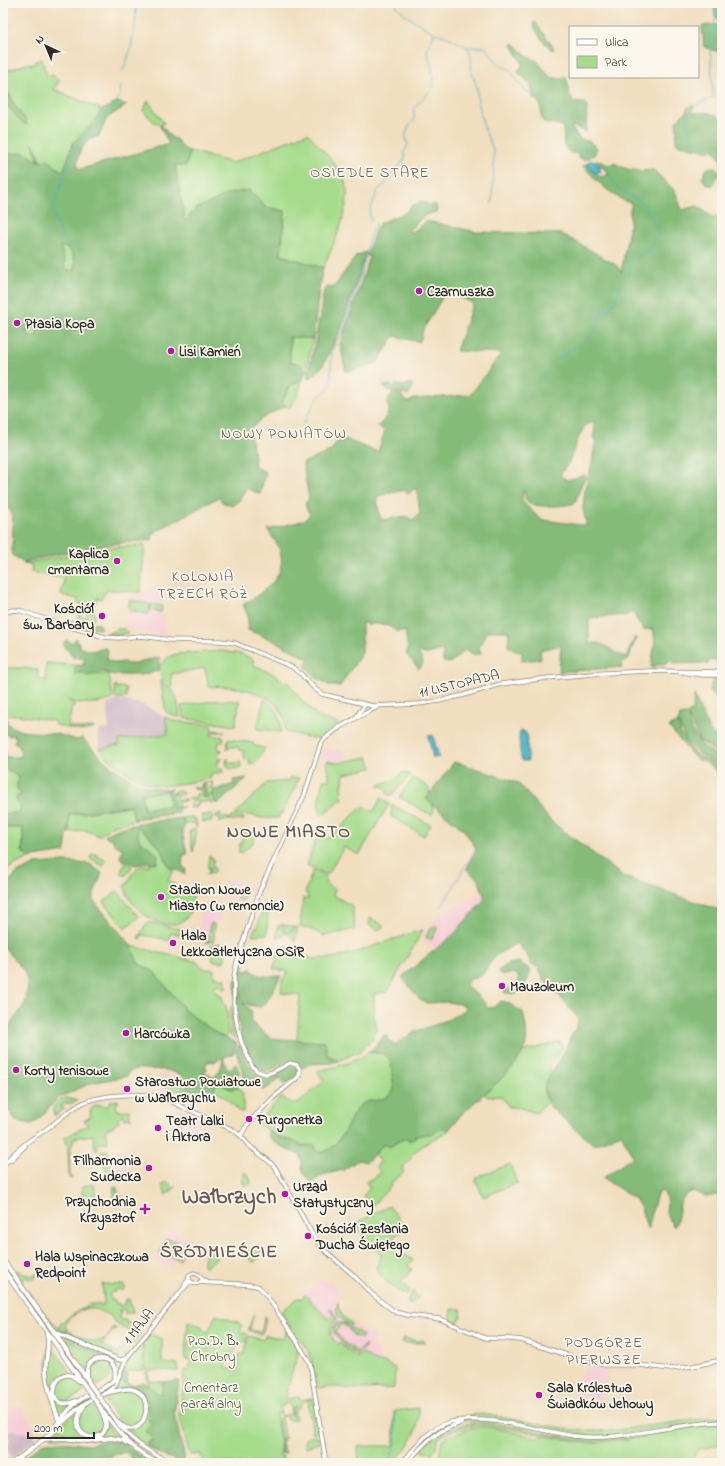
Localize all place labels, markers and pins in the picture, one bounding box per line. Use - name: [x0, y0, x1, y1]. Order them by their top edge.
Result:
- place label: Czarnuszka: [427, 282, 494, 303]
- marker: Czarnuszka: [414, 286, 424, 296]
- place label: Ptasia Kopa: [25, 314, 95, 335]
- marker: Ptasia Kopa: [12, 318, 22, 328]
- place label: Lisi Kamień: [179, 342, 241, 363]
- marker: Lisi Kamień: [166, 346, 176, 356]
- place label: Kaplica cmentarna: [48, 544, 109, 581]
- marker: Kaplica cmentarna: [112, 556, 122, 566]
- place label: Kościół św. Barbary: [23, 599, 95, 638]
- marker: Kościół św. Barbary: [97, 611, 107, 621]
- place label: Stadion Nowe Miasto (w remoncie): [169, 880, 284, 917]
- marker: Stadion Nowe Miasto (w remoncie): [156, 892, 166, 902]
- place label: Hala Lekkoatletyczna OSiR: [181, 926, 306, 965]
- marker: Hala Lekkoatletyczna OSiR: [168, 938, 178, 948]
- place label: Mauzoleum: [510, 977, 574, 998]
- marker: Mauzoleum: [497, 981, 507, 991]
- place label: Harcówka: [134, 1024, 191, 1045]
- marker: Harcówka: [121, 1028, 131, 1038]
- place label: Korty tenisowe: [24, 1061, 109, 1084]
- marker: Korty tenisowe: [11, 1065, 21, 1075]
- place label: Starostwo Powiatowe w Wałbrzychu: [135, 1072, 262, 1111]
- marker: Starostwo Powiatowe w Wałbrzychu: [122, 1084, 132, 1094]
- place label: Furgonetka: [256, 1110, 323, 1133]
- place label: Teatr Lalki i Aktora: [166, 1111, 225, 1148]
- marker: Furgonetka: [244, 1114, 254, 1124]
- marker: Teatr Lalki i Aktora: [153, 1123, 163, 1133]
- place label: Filharmonia Sudecka: [72, 1151, 141, 1188]
- marker: Filharmonia Sudecka: [144, 1163, 154, 1173]
- place label: Urząd Statystyczny: [293, 1177, 374, 1216]
- marker: Urząd Statystyczny: [280, 1189, 290, 1199]
- place label: Przychodnia Krzysztof: [65, 1192, 136, 1231]
- marker: Przychodnia Krzysztof: [139, 1203, 151, 1215]
- place label: Kościół Zesłania Ducha Świętego: [315, 1219, 410, 1258]
- marker: Kościół Zesłania Ducha Świętego: [303, 1231, 313, 1241]
- place label: Hala Wspinaczkowa Redpoint: [34, 1247, 149, 1284]
- marker: Hala Wspinaczkowa Redpoint: [22, 1259, 32, 1269]
- place label: Sala Królestwa Świadków Jehowy: [547, 1378, 653, 1417]
- marker: Sala Królestwa Świadków Jehowy: [534, 1390, 544, 1400]

